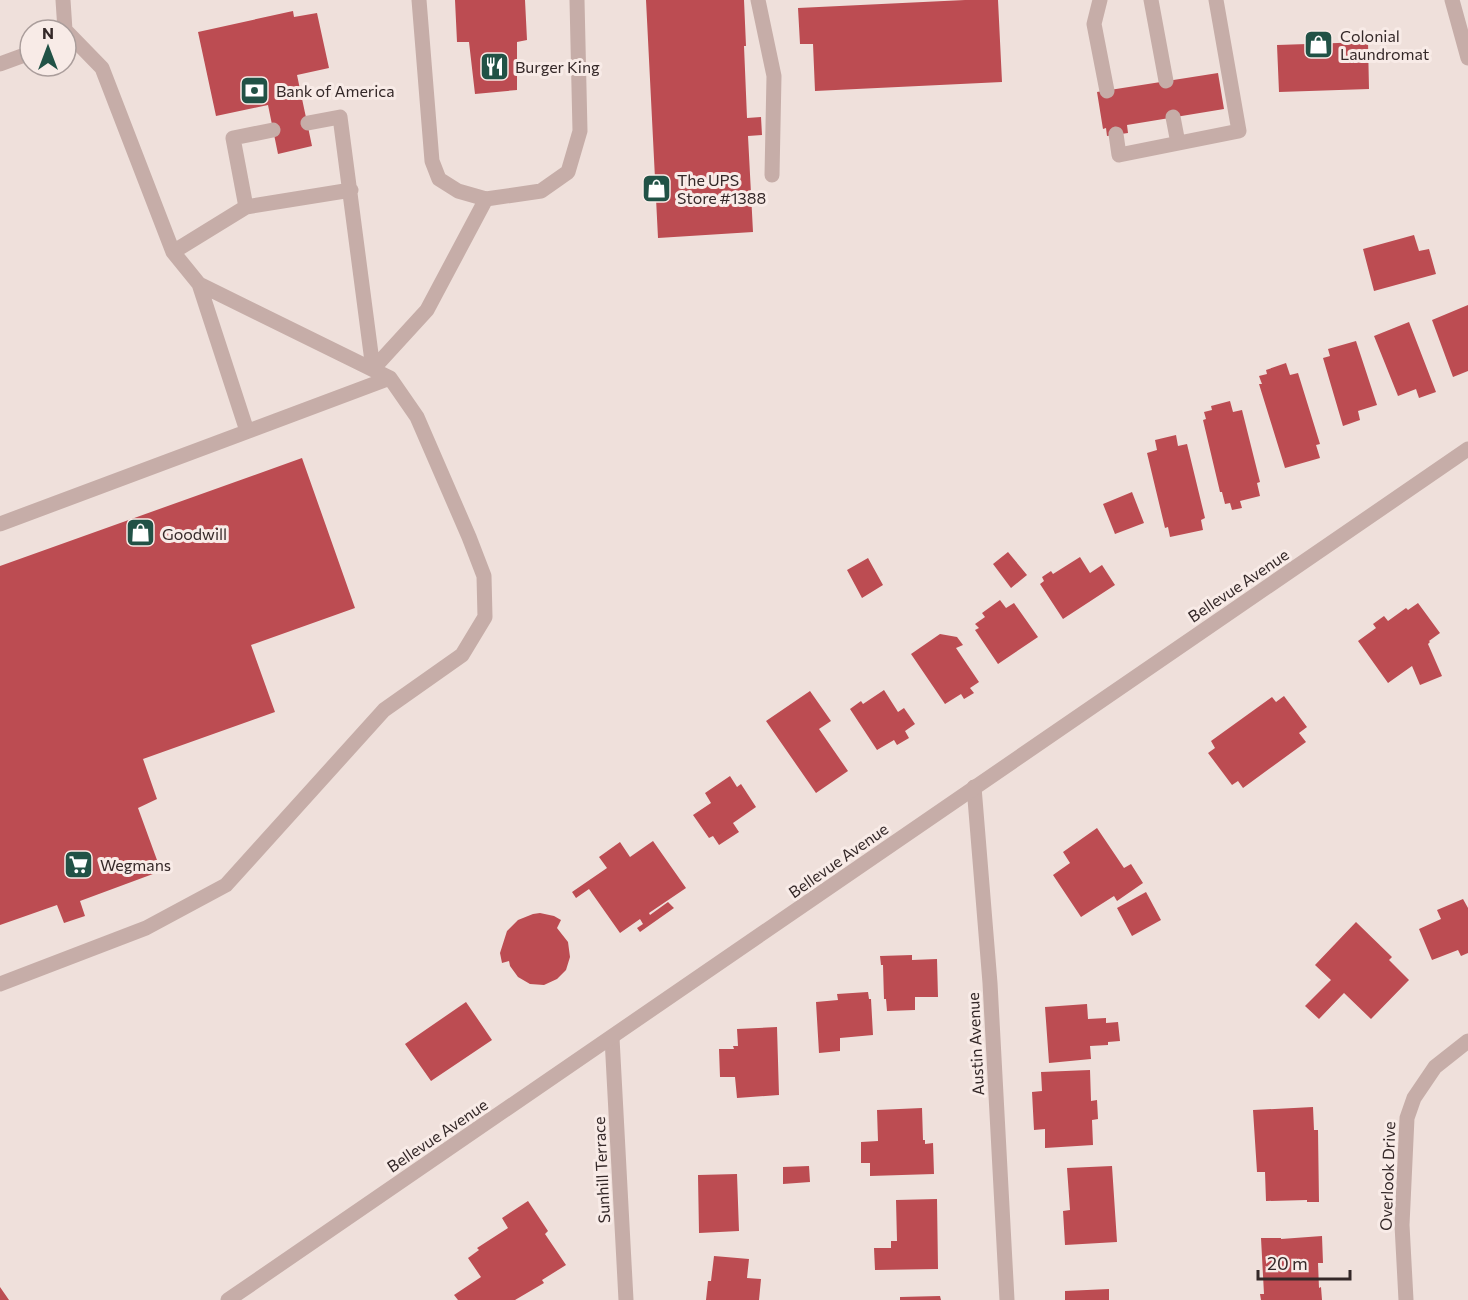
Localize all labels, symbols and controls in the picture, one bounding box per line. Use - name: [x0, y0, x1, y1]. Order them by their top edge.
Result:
- north arrow: [18, 18, 78, 78]
- text: N: [42, 23, 54, 42]
- place label: Colonial Laundromat: [1340, 26, 1430, 63]
- shop icon: Colonial Laundromat: [1303, 28, 1335, 60]
- restaurant icon: Burger King: [478, 50, 510, 82]
- place label: Burger King: [515, 57, 600, 76]
- bank icon: Bank of America: [239, 74, 271, 106]
- place label: Bank of America: [276, 81, 395, 100]
- place label: The UPS Store #1388: [677, 170, 766, 207]
- shop icon: The UPS Store #1388: [640, 172, 672, 204]
- shop icon: Goodwill: [125, 517, 157, 549]
- place label: Goodwill: [162, 524, 227, 543]
- street label: Bellevue Avenue: [1184, 544, 1292, 626]
- street label: Bellevue Avenue: [785, 819, 891, 901]
- supermarket icon: Wegmans: [63, 848, 95, 880]
- place label: Wegmans: [100, 855, 171, 874]
- street label: Austin Avenue: [963, 992, 987, 1096]
- street label: Bellevue Avenue: [383, 1094, 491, 1176]
- street label: Sunhill Terrace: [589, 1116, 613, 1224]
- street label: Overlook Drive: [1376, 1121, 1398, 1231]
- scale bar: [1258, 1243, 1350, 1281]
- text: 20 m: [1267, 1252, 1308, 1274]

